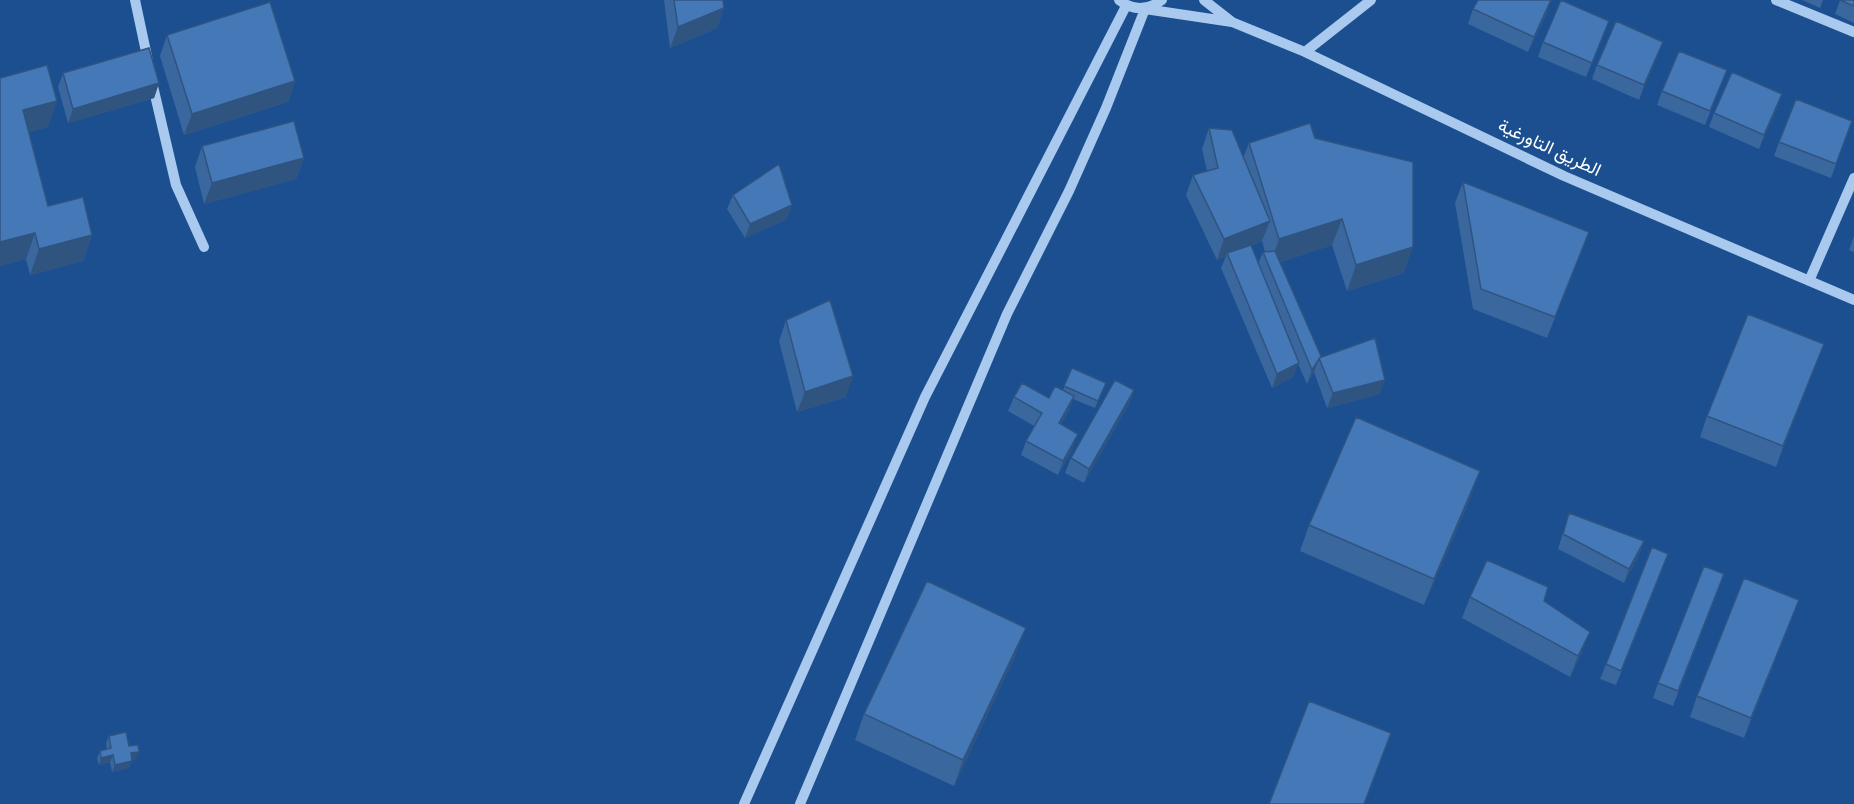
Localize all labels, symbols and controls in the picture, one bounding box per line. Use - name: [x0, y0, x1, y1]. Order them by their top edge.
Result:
- street label: الطريق التاورغية: [1494, 115, 1604, 183]

